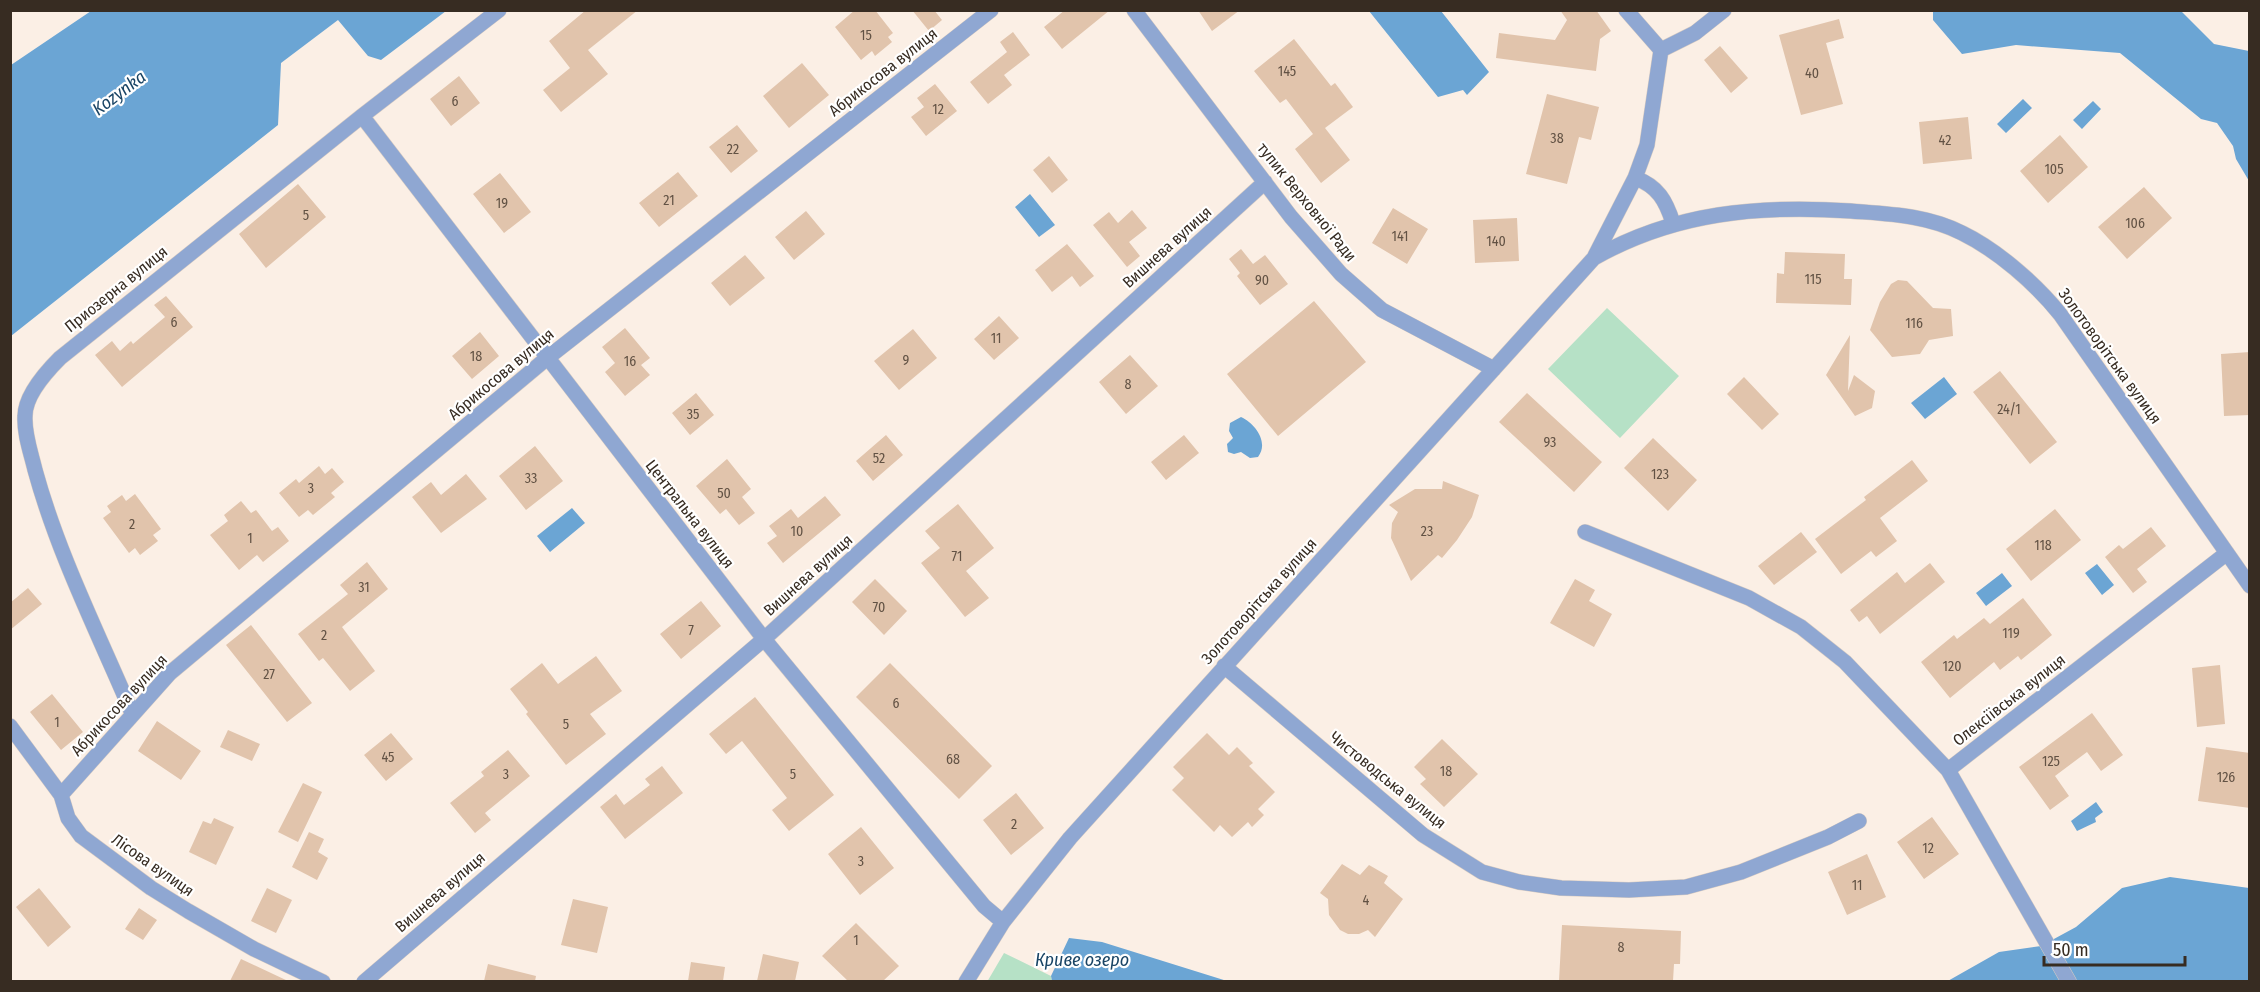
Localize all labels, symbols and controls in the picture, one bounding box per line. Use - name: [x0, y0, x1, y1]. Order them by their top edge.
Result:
- street label: Абрикосова вулиця: [825, 24, 941, 120]
- house number: 15: [860, 27, 872, 44]
- house number: 145: [1278, 63, 1296, 80]
- house number: 40: [1805, 65, 1819, 82]
- water label: Kozynka: [88, 66, 150, 120]
- house number: 6: [452, 93, 459, 110]
- house number: 12: [932, 101, 944, 118]
- house number: 38: [1550, 130, 1564, 147]
- house number: 42: [1939, 132, 1951, 149]
- street label: тупик Верховної Ради: [1253, 139, 1361, 265]
- house number: 22: [727, 141, 739, 158]
- house number: 105: [2044, 161, 2064, 178]
- house number: 21: [663, 192, 675, 209]
- house number: 19: [496, 195, 508, 212]
- street label: Вишнева вулиця: [1119, 202, 1215, 292]
- house number: 5: [303, 207, 309, 224]
- house number: 106: [2125, 215, 2145, 232]
- house number: 141: [1392, 228, 1408, 245]
- house number: 140: [1486, 233, 1506, 250]
- street label: Приозерна вулиця: [61, 242, 171, 336]
- house number: 115: [1804, 271, 1822, 288]
- house number: 90: [1255, 272, 1269, 289]
- street label: Золотоворітська вулиця: [2054, 285, 2166, 427]
- house number: 6: [171, 314, 178, 331]
- house number: 116: [1905, 315, 1923, 332]
- street label: Абрикосова вулиця: [444, 324, 558, 424]
- house number: 11: [991, 330, 1001, 347]
- house number: 18: [470, 348, 482, 365]
- house number: 9: [903, 352, 910, 369]
- house number: 16: [624, 353, 636, 370]
- house number: 8: [1125, 376, 1132, 393]
- house number: 24/1: [1997, 401, 2021, 418]
- house number: 35: [687, 406, 699, 423]
- house number: 93: [1544, 434, 1556, 451]
- house number: 52: [873, 450, 885, 467]
- street label: Центральна вулиця: [642, 456, 738, 572]
- house number: 123: [1651, 466, 1669, 483]
- house number: 33: [525, 470, 537, 487]
- house number: 3: [308, 480, 314, 497]
- house number: 50: [717, 485, 731, 502]
- house number: 2: [129, 516, 135, 533]
- house number: 10: [791, 523, 803, 540]
- house number: 23: [1421, 523, 1433, 540]
- house number: 1: [247, 530, 253, 547]
- street label: Вишнева вулиця: [760, 530, 856, 620]
- street label: Золотоворітська вулиця: [1197, 534, 1321, 668]
- house number: 118: [2034, 537, 2052, 554]
- house number: 71: [952, 548, 962, 565]
- house number: 31: [358, 579, 370, 596]
- house number: 70: [873, 599, 885, 616]
- house number: 7: [688, 622, 694, 639]
- house number: 119: [2002, 625, 2020, 642]
- house number: 2: [321, 627, 327, 644]
- street label: Абрикосова вулиця: [67, 650, 171, 760]
- street label: Олексіївська вулиця: [1949, 650, 2069, 750]
- house number: 120: [1943, 658, 1961, 675]
- house number: 27: [263, 666, 275, 683]
- house number: 6: [893, 695, 900, 712]
- house number: 1: [54, 714, 60, 731]
- house number: 5: [563, 716, 569, 733]
- street label: Чистоводська вулиця: [1326, 727, 1450, 833]
- house number: 45: [381, 749, 395, 766]
- house number: 68: [946, 751, 960, 768]
- house number: 125: [2042, 753, 2060, 770]
- house number: 18: [1440, 763, 1452, 780]
- house number: 3: [503, 766, 509, 783]
- house number: 5: [790, 766, 796, 783]
- house number: 126: [2217, 769, 2235, 786]
- house number: 2: [1011, 816, 1017, 833]
- street label: Лісова вулиця: [108, 830, 198, 900]
- house number: 12: [1922, 840, 1934, 857]
- street label: Вишнева вулиця: [391, 848, 489, 936]
- house number: 3: [858, 853, 864, 870]
- house number: 11: [1852, 877, 1862, 894]
- house number: 4: [1363, 892, 1370, 909]
- scale bar: [2044, 929, 2185, 967]
- house number: 1: [853, 932, 859, 949]
- house number: 8: [1618, 939, 1625, 956]
- text: 50 m: [2053, 939, 2089, 961]
- water label: Криве озеро: [1035, 949, 1129, 971]

